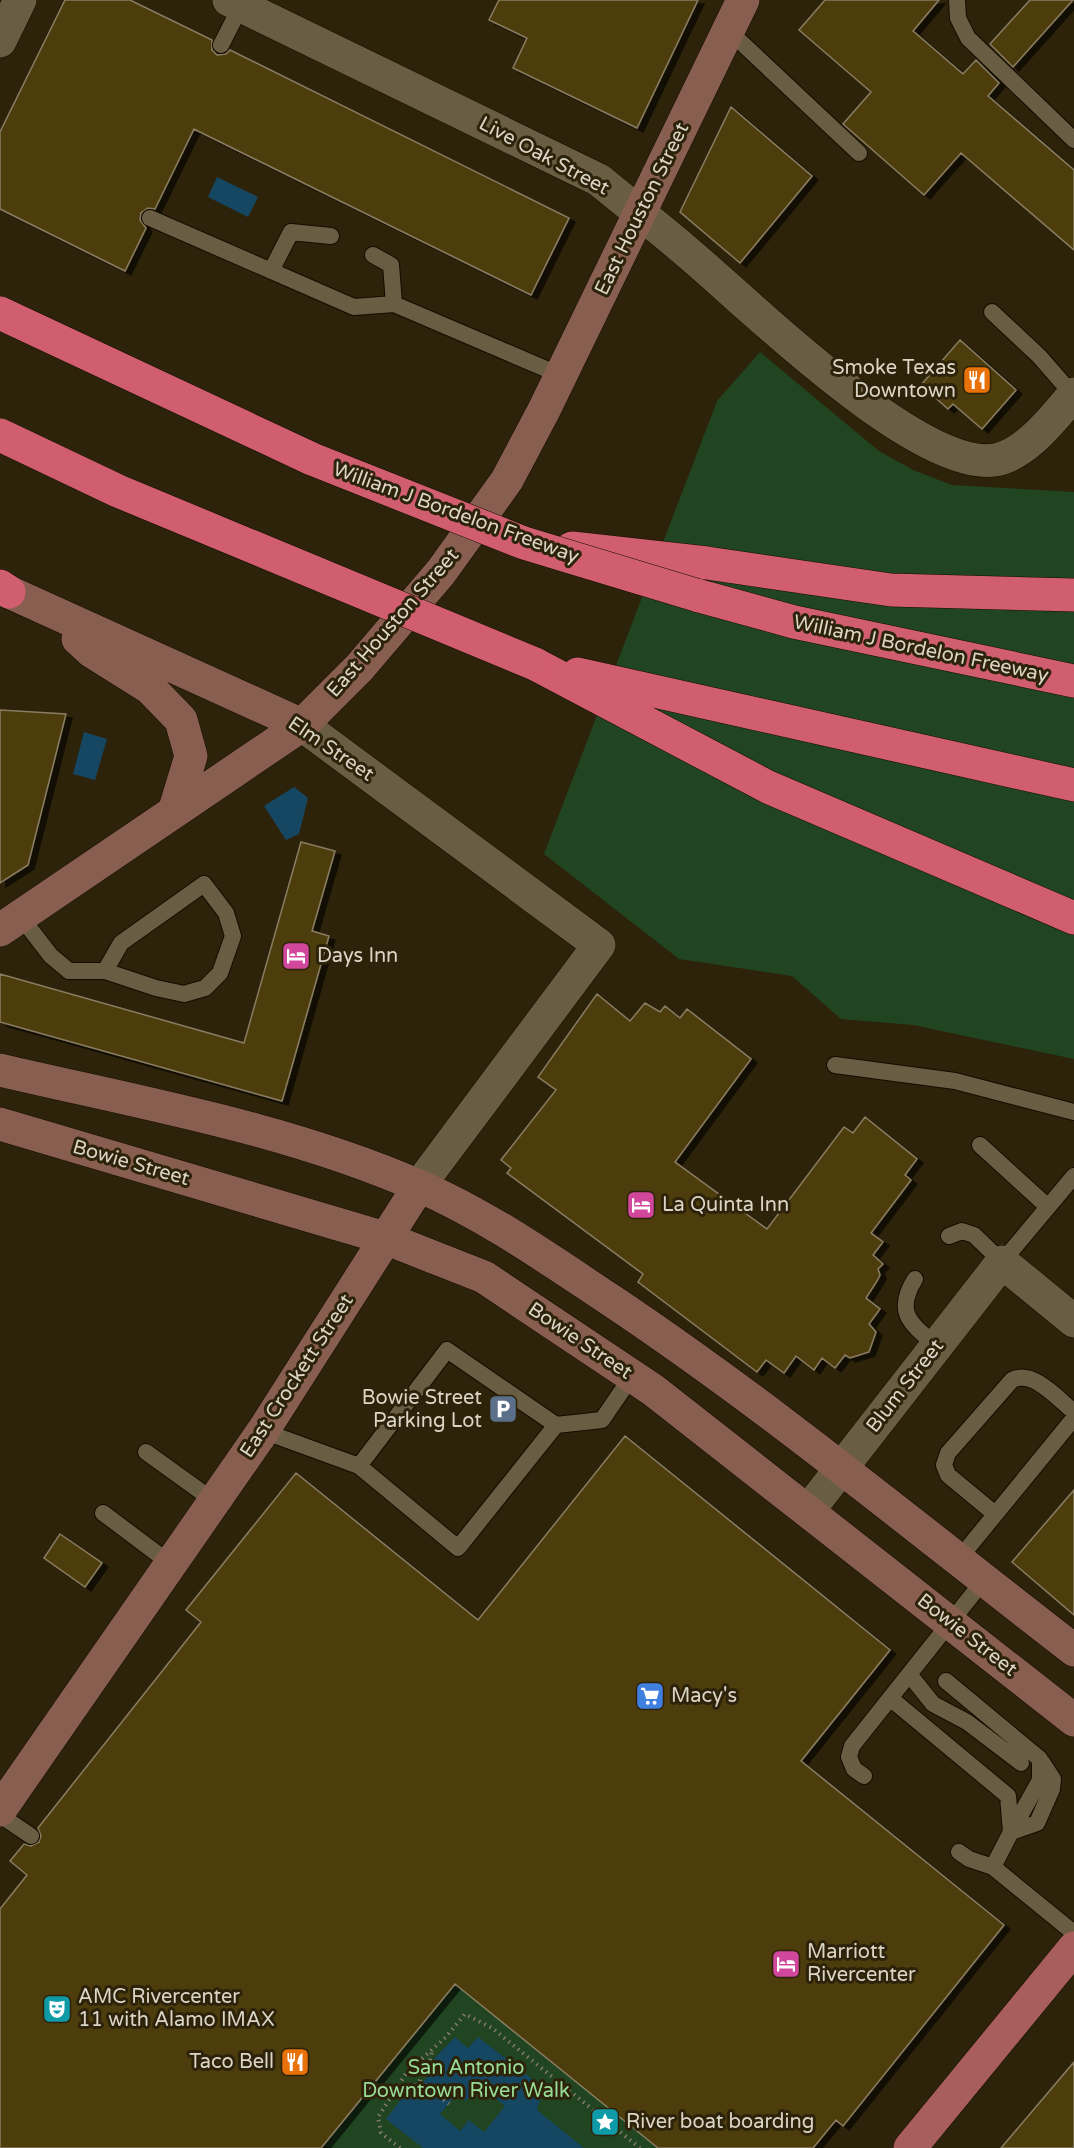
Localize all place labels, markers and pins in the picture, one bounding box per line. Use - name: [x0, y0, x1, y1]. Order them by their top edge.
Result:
- place label: Smoke Texas Downtown: [832, 356, 956, 403]
- restaurant icon: Smoke Texas Downtown: [961, 364, 993, 396]
- hotel icon: Days Inn: [280, 940, 312, 972]
- place label: Days Inn: [317, 944, 398, 968]
- hotel icon: La Quinta Inn: [625, 1189, 657, 1221]
- place label: La Quinta Inn: [662, 1193, 789, 1217]
- place label: Bowie Street Parking Lot: [362, 1386, 482, 1433]
- parking icon: Bowie Street Parking Lot: [487, 1393, 519, 1425]
- supermarket icon: Macy's: [634, 1680, 666, 1712]
- place label: Macy's: [671, 1684, 737, 1708]
- place label: Marriott Rivercenter: [807, 1940, 916, 1987]
- hotel icon: Marriott Rivercenter: [770, 1948, 802, 1980]
- place label: AMC Rivercenter 11 with Alamo IMAX: [78, 1985, 275, 2032]
- theatre icon: AMC Rivercenter 11 with Alamo IMAX: [41, 1993, 73, 2025]
- restaurant icon: Taco Bell: [279, 2046, 311, 2078]
- place label: Taco Bell: [189, 2050, 274, 2074]
- place icon: River boat boarding: [589, 2106, 621, 2138]
- place label: River boat boarding: [626, 2110, 814, 2134]

